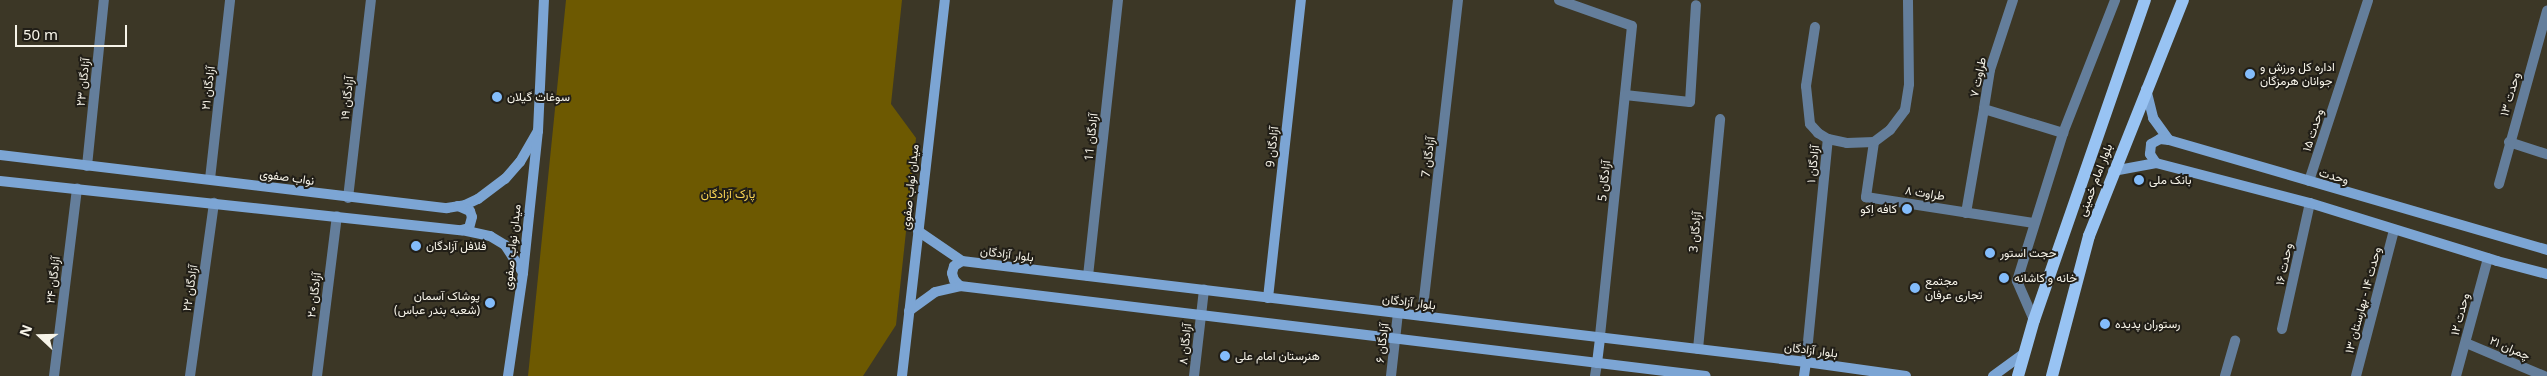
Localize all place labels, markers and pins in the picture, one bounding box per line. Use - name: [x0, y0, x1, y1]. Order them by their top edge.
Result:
- place label: اداره کل ورزش و جوانان هرمزگان: [2260, 60, 2335, 88]
- marker: اداره کل ورزش و جوانان هرمزگان: [2244, 68, 2256, 80]
- place label: سوغات گیلان: [507, 90, 570, 104]
- marker: سوغات گیلان: [491, 91, 503, 103]
- place label: بانک ملی: [2149, 173, 2192, 187]
- marker: بانک ملی: [2133, 174, 2145, 186]
- place label: کافه اِکو: [1860, 202, 1897, 216]
- marker: کافه اِکو: [1901, 203, 1913, 215]
- place label: فلافل آزادگان: [426, 239, 486, 253]
- marker: فلافل آزادگان: [410, 240, 422, 252]
- place label: حجت استور: [2000, 246, 2056, 260]
- marker: حجت استور: [1984, 247, 1996, 259]
- place label: خانه و کاشانه: [2014, 271, 2077, 285]
- marker: خانه و کاشانه: [1998, 272, 2010, 284]
- place label: مجتمع تجاری عرفان: [1925, 274, 1983, 302]
- marker: مجتمع تجاری عرفان: [1909, 282, 1921, 294]
- place label: پوشاک آسمان (شعبه بندر عباس): [394, 289, 480, 317]
- marker: پوشاک آسمان (شعبه بندر عباس): [484, 297, 496, 309]
- place label: رستوران پدیده: [2115, 317, 2180, 331]
- marker: رستوران پدیده: [2099, 318, 2111, 330]
- place label: هنرستان امام علی: [1235, 349, 1320, 363]
- marker: هنرستان امام علی: [1219, 350, 1231, 362]

